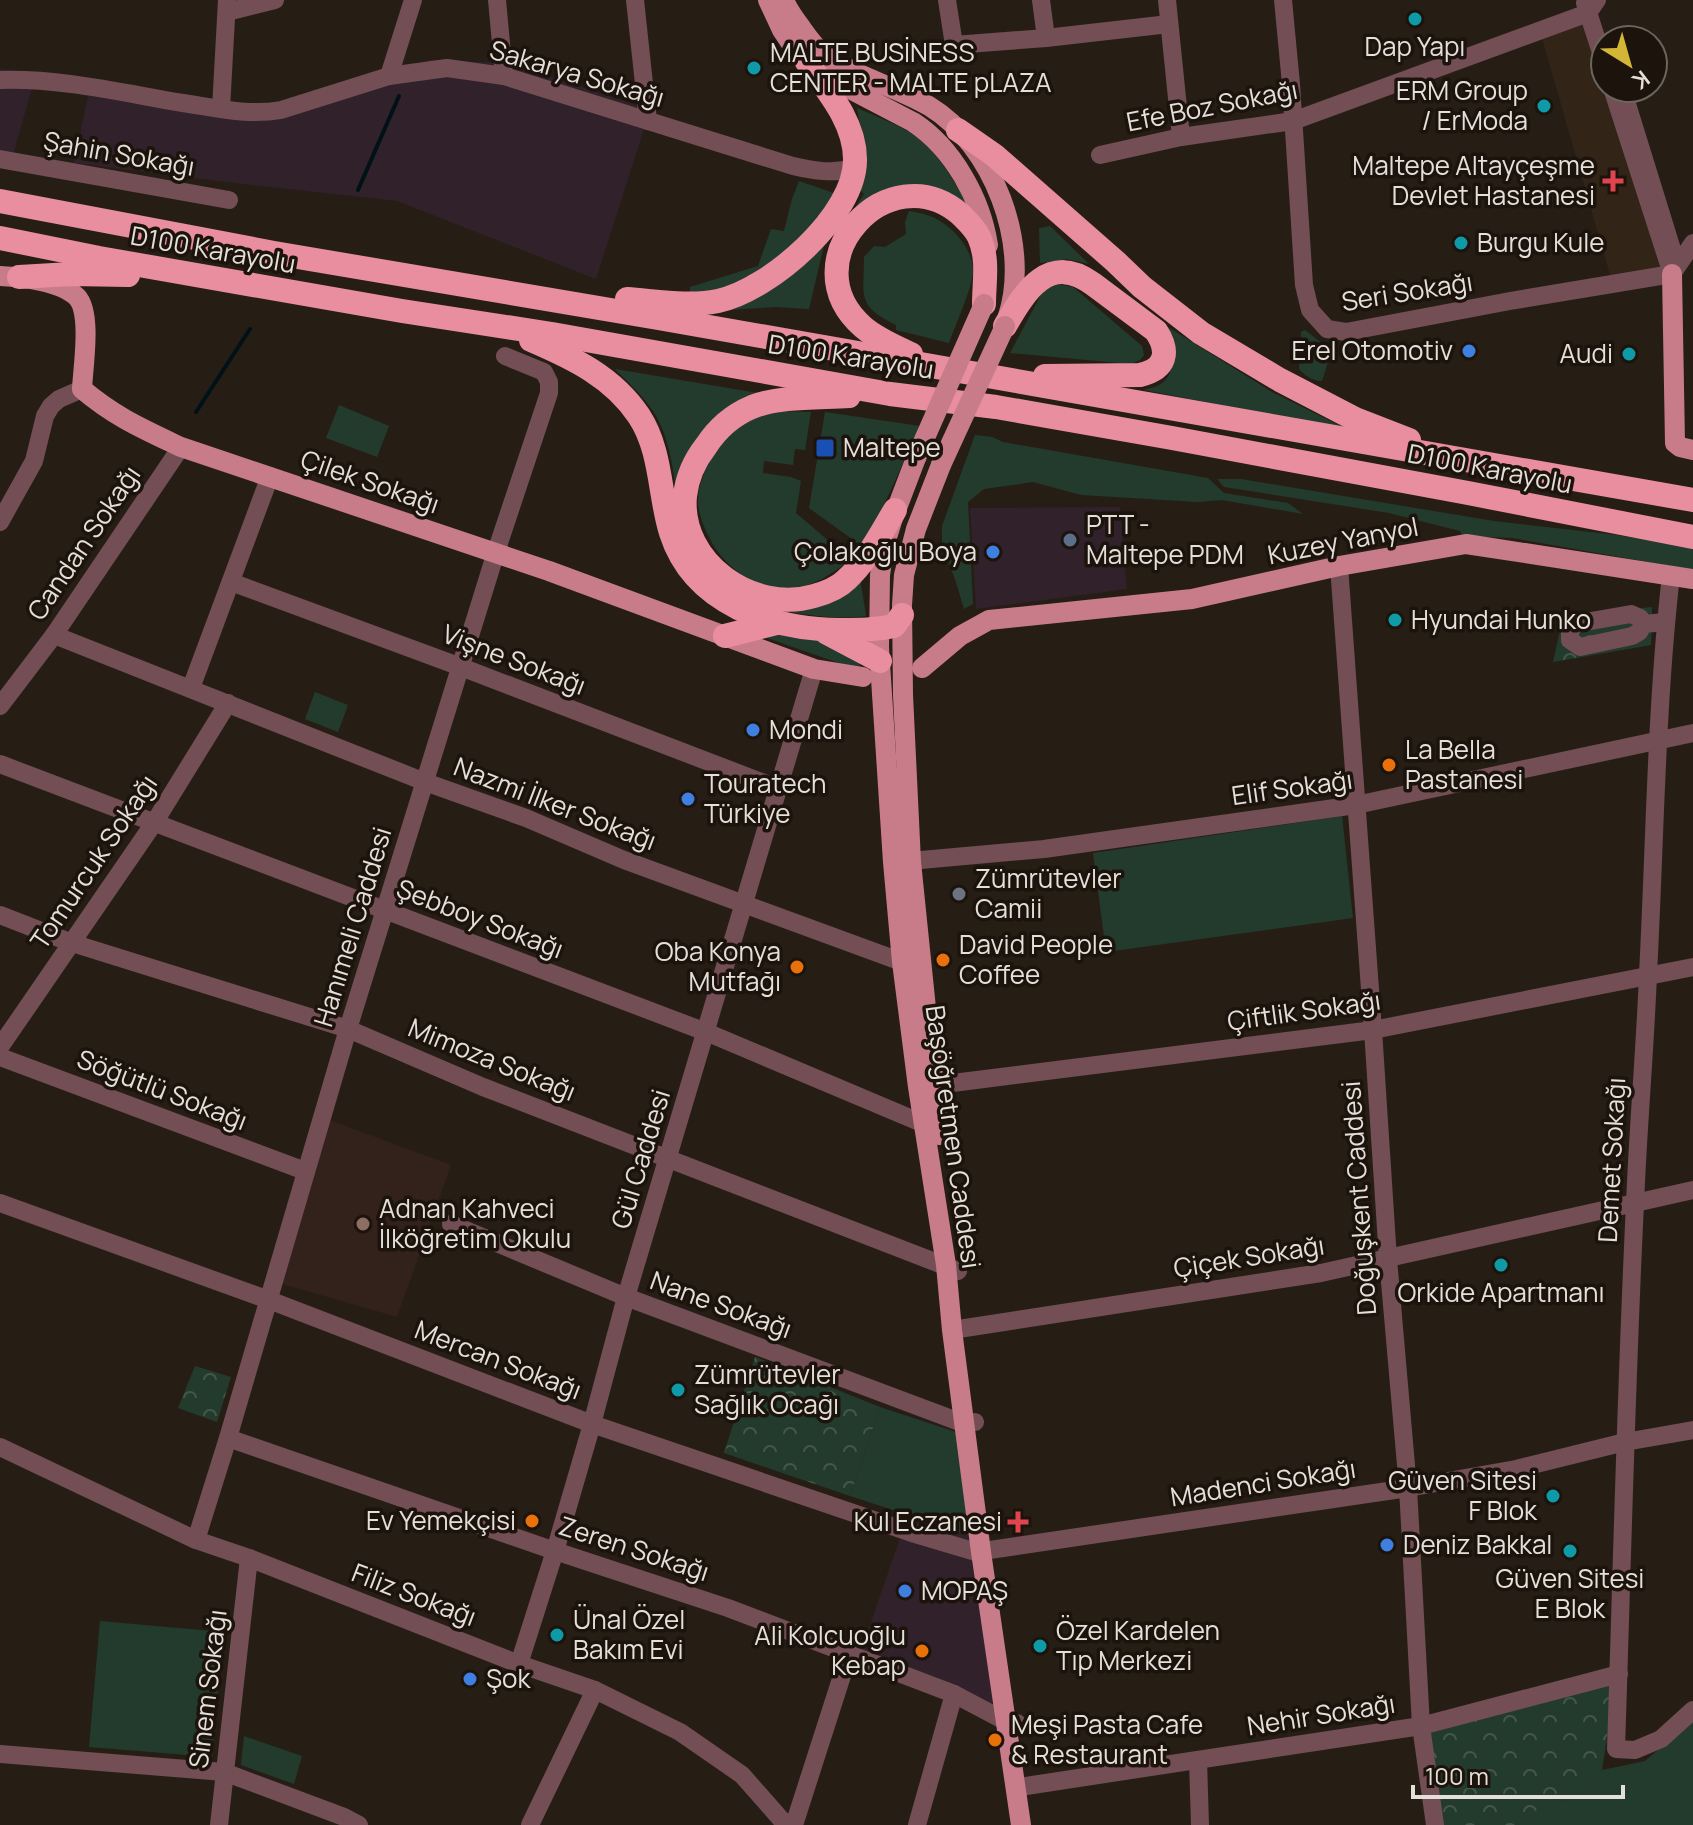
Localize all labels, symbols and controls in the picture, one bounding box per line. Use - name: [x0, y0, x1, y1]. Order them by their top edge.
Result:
- marker: Dap Yapı: [1406, 10, 1424, 28]
- north arrow: [1589, 24, 1669, 104]
- place label: Dap Yapı: [1365, 28, 1465, 64]
- street label: Sakarya Sokağı: [486, 31, 669, 115]
- place label: MALTE BUSİNESS CENTER - MALTE pLAZA: [770, 34, 1051, 100]
- marker: MALTE BUSİNESS CENTER - MALTE pLAZA: [745, 59, 763, 77]
- text: K: [1626, 64, 1656, 97]
- street label: Efe Boz Sokağı: [1123, 71, 1301, 139]
- place label: ERM Group / ErModa: [1396, 72, 1528, 138]
- marker: ERM Group / ErModa: [1535, 97, 1553, 115]
- street label: Şahin Sokağı: [41, 122, 198, 184]
- place label: Maltepe Altayçeşme Devlet Hastanesi: [1352, 147, 1595, 213]
- marker: Maltepe Altayçeşme Devlet Hastanesi: [1602, 170, 1624, 192]
- street label: D100 Karayolu: [128, 217, 299, 281]
- place label: Burgu Kule: [1477, 224, 1605, 260]
- marker: Burgu Kule: [1452, 234, 1470, 252]
- street label: Seri Sokağı: [1339, 263, 1475, 319]
- street label: D100 Karayolu: [766, 325, 936, 387]
- place label: Erel Otomotiv: [1291, 332, 1453, 368]
- place label: Audi: [1560, 335, 1613, 371]
- marker: Erel Otomotiv: [1460, 342, 1478, 360]
- marker: Audi: [1620, 345, 1638, 363]
- place label: Maltepe: [843, 429, 941, 465]
- street label: D100 Karayolu: [1405, 434, 1576, 502]
- marker: Maltepe: [814, 437, 836, 459]
- street label: Çilek Sokağı: [296, 441, 444, 522]
- street label: Candan Sokağı: [18, 458, 148, 627]
- place label: PTT - Maltepe PDM: [1086, 506, 1244, 572]
- street label: Kuzey Yanyol: [1264, 508, 1421, 572]
- marker: PTT - Maltepe PDM: [1061, 531, 1079, 549]
- place label: Çolakoğlu Boya: [794, 533, 977, 569]
- marker: Çolakoğlu Boya: [984, 543, 1002, 561]
- place label: Hyundai Hunko: [1411, 601, 1591, 637]
- marker: Hyundai Hunko: [1386, 611, 1404, 629]
- street label: Vişne Sokağı: [437, 615, 591, 703]
- place label: Mondi: [769, 711, 843, 747]
- marker: Mondi: [744, 721, 762, 739]
- place label: La Bella Pastanesi: [1405, 731, 1523, 797]
- street label: Nazmi İlker Sokağı: [449, 748, 662, 858]
- marker: La Bella Pastanesi: [1380, 756, 1398, 774]
- street label: Elif Sokağı: [1229, 761, 1355, 813]
- place label: Touratech Türkiye: [704, 765, 826, 831]
- street label: Tomurcuk Sokağı: [21, 767, 165, 956]
- marker: Touratech Türkiye: [679, 790, 697, 808]
- street label: Hanımeli Caddesi: [305, 822, 400, 1031]
- place label: Zümrütevler Camii: [975, 860, 1122, 926]
- street label: Şebboy Sokağı: [392, 870, 569, 966]
- marker: Zümrütevler Camii: [950, 885, 968, 903]
- place label: David People Coffee: [959, 926, 1113, 992]
- place label: Oba Konya Mutfağı: [655, 933, 781, 999]
- marker: David People Coffee: [934, 951, 952, 969]
- marker: Oba Konya Mutfağı: [788, 958, 806, 976]
- street label: Çiftlik Sokağı: [1225, 981, 1383, 1039]
- street label: Başöğretmen Caddesi: [918, 1003, 990, 1271]
- street label: Mimoza Sokağı: [403, 1009, 581, 1109]
- street label: Söğütlü Sokağı: [72, 1040, 253, 1138]
- street label: Demet Sokağı: [1589, 1076, 1633, 1243]
- street label: Doğuşkent Caddesi: [1332, 1080, 1384, 1316]
- street label: Gül Caddesi: [602, 1085, 678, 1233]
- place label: Adnan Kahveci İlköğretim Okulu: [379, 1190, 571, 1256]
- marker: Adnan Kahveci İlköğretim Okulu: [354, 1215, 372, 1233]
- street label: Çiçek Sokağı: [1171, 1226, 1327, 1286]
- marker: Orkide Apartmanı: [1492, 1256, 1510, 1274]
- street label: Nane Sokağı: [646, 1262, 797, 1346]
- place label: Orkide Apartmanı: [1397, 1274, 1605, 1310]
- street label: Mercan Sokağı: [410, 1311, 587, 1407]
- place label: Zümrütevler Sağlık Ocağı: [694, 1356, 841, 1422]
- marker: Zümrütevler Sağlık Ocağı: [669, 1381, 687, 1399]
- street label: Madenci Sokağı: [1168, 1450, 1358, 1514]
- place label: Güven Sitesi F Blok: [1388, 1462, 1538, 1528]
- marker: Güven Sitesi F Blok: [1544, 1487, 1562, 1505]
- place label: Ev Yemekçisi: [366, 1502, 516, 1538]
- place label: Kul Eczanesi: [854, 1503, 1002, 1539]
- street label: Zeren Sokağı: [555, 1507, 714, 1589]
- marker: Ev Yemekçisi: [523, 1512, 541, 1530]
- marker: Kul Eczanesi: [1009, 1513, 1027, 1531]
- place label: Deniz Bakkal: [1403, 1526, 1552, 1562]
- marker: Deniz Bakkal: [1378, 1536, 1396, 1554]
- marker: Güven Sitesi E Blok: [1561, 1542, 1579, 1560]
- street label: Filiz Sokağı: [347, 1554, 482, 1634]
- place label: Güven Sitesi E Blok: [1496, 1560, 1644, 1626]
- place label: MOPAŞ: [921, 1572, 1008, 1608]
- marker: MOPAŞ: [896, 1582, 914, 1600]
- place label: Ünal Özel Bakım Evi: [573, 1601, 685, 1667]
- street label: Sinem Sokağı: [179, 1607, 235, 1770]
- place label: Özel Kardelen Tıp Merkezi: [1056, 1612, 1220, 1678]
- place label: Ali Kolcuoğlu Kebap: [754, 1617, 906, 1683]
- marker: Ünal Özel Bakım Evi: [548, 1626, 566, 1644]
- marker: Özel Kardelen Tıp Merkezi: [1031, 1637, 1049, 1655]
- marker: Ali Kolcuoğlu Kebap: [913, 1642, 931, 1660]
- place label: Şok: [486, 1660, 531, 1696]
- marker: Şok: [461, 1670, 479, 1688]
- street label: Nehir Sokağı: [1244, 1685, 1397, 1743]
- place label: Meşi Pasta Cafe & Restaurant: [1011, 1706, 1203, 1772]
- marker: Meşi Pasta Cafe & Restaurant: [986, 1731, 1004, 1749]
- scale bar: [1413, 1749, 1623, 1799]
- text: 100 m: [1425, 1759, 1489, 1792]

